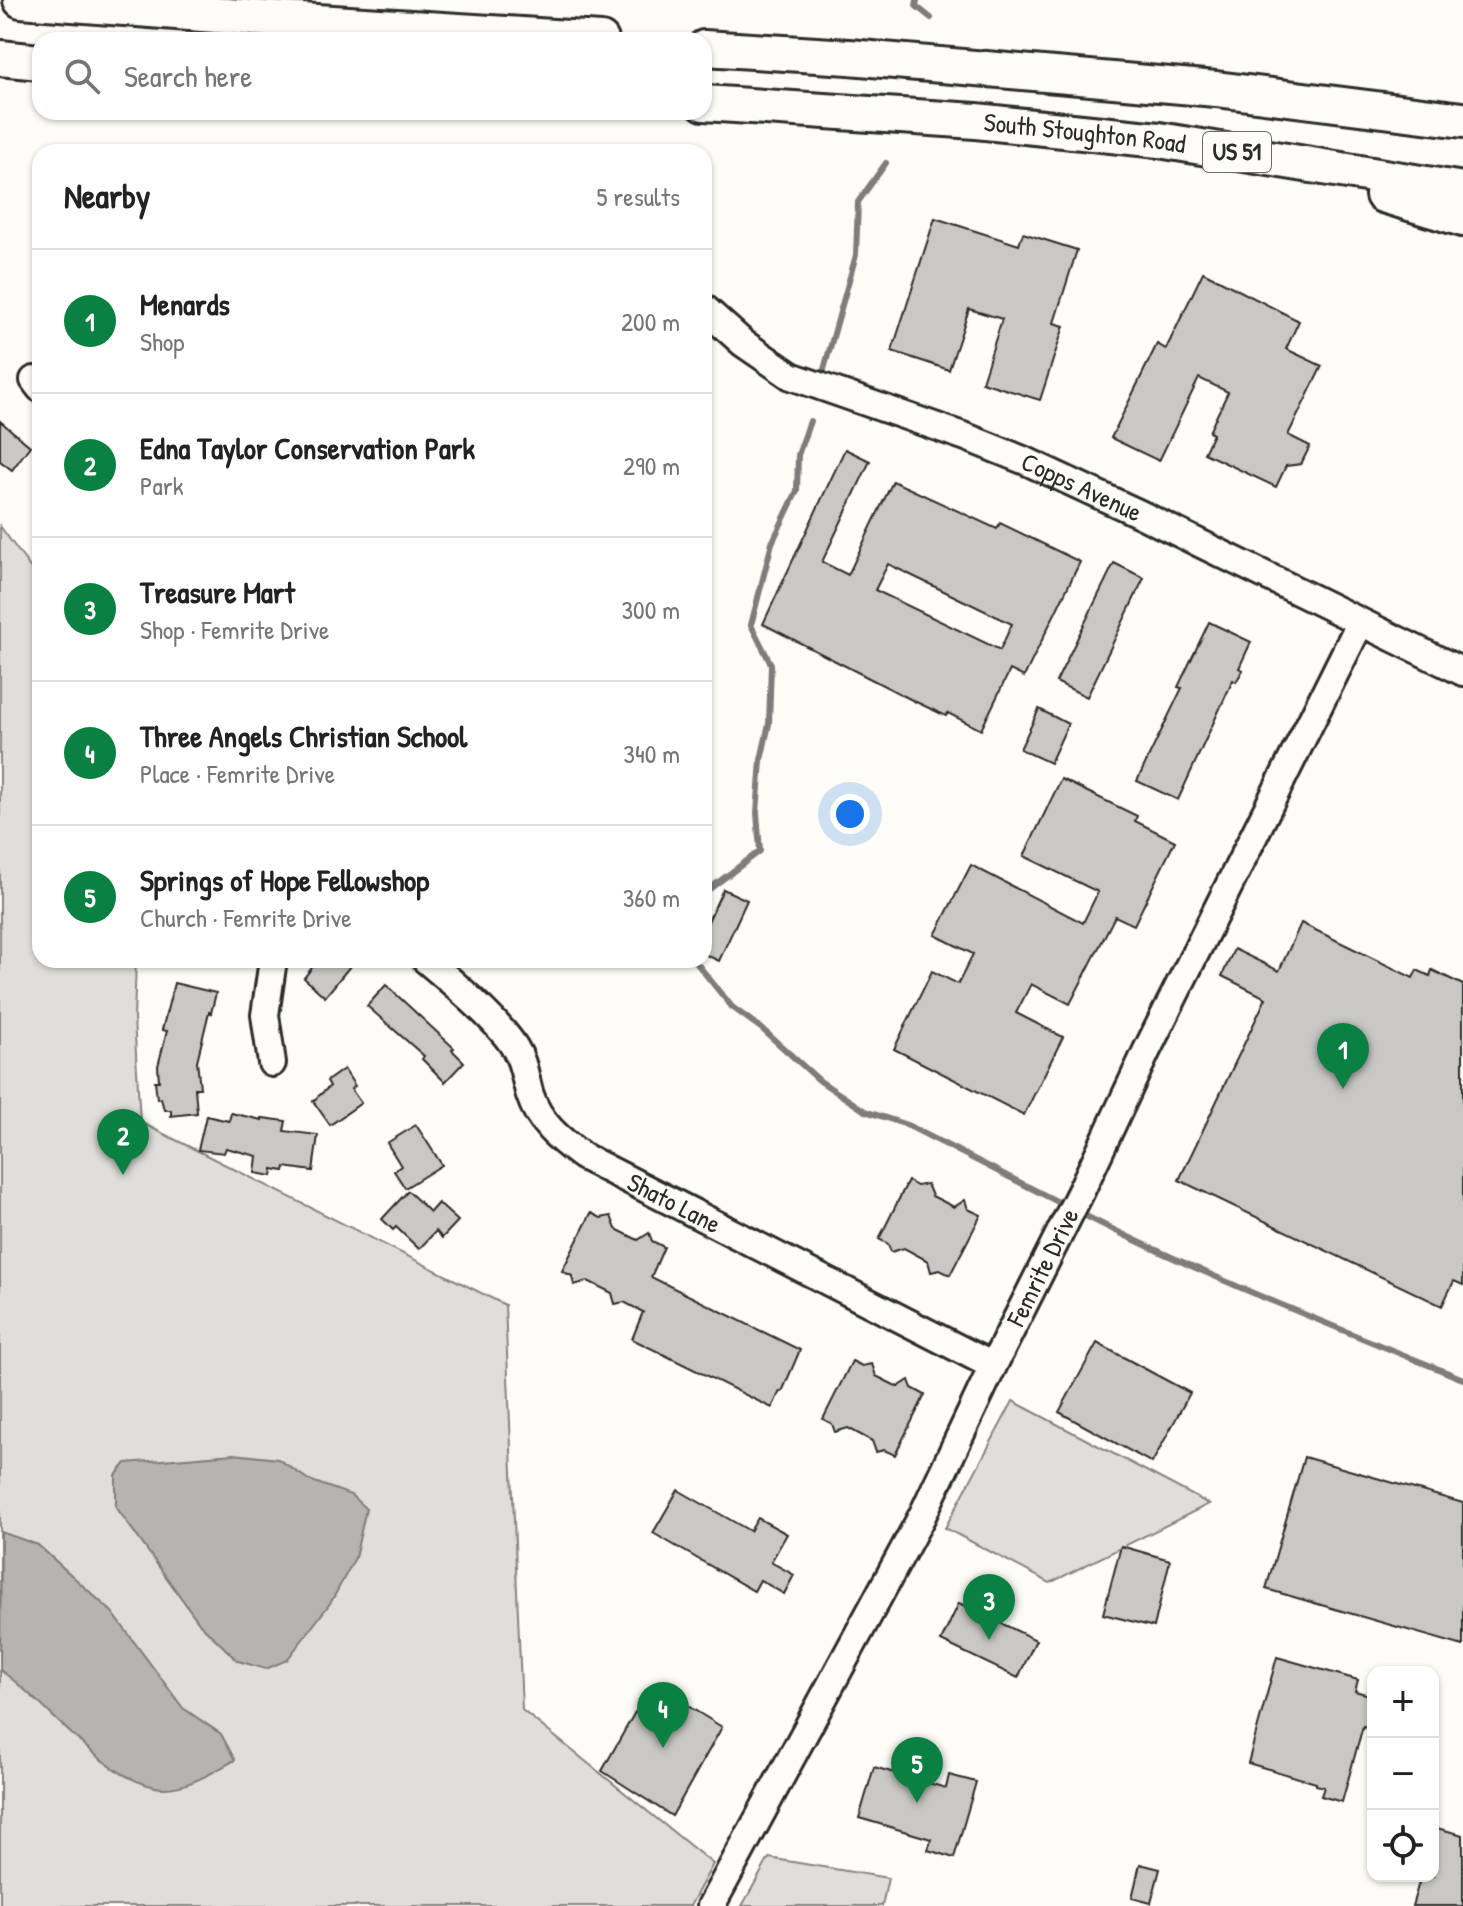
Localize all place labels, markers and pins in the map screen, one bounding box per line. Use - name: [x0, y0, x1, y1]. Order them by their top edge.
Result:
- pin: 1: [1317, 1023, 1369, 1089]
- pin: 2: [97, 1109, 149, 1175]
- pin: 3: [963, 1574, 1015, 1640]
- pin: 4: [637, 1682, 689, 1748]
- pin: 5: [891, 1737, 943, 1803]

